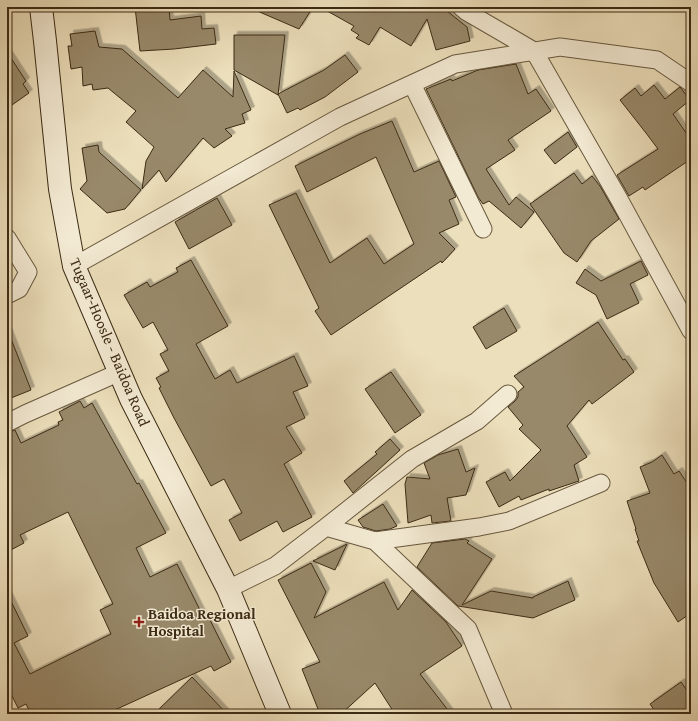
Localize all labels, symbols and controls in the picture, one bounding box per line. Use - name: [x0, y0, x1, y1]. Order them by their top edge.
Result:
- street label: Tugaar-Hoosle - Baidoa Road: [65, 255, 155, 429]
- place label: Baidoa Regional Hospital: [148, 603, 256, 641]
- marker: Baidoa Regional Hospital: [133, 616, 145, 628]

